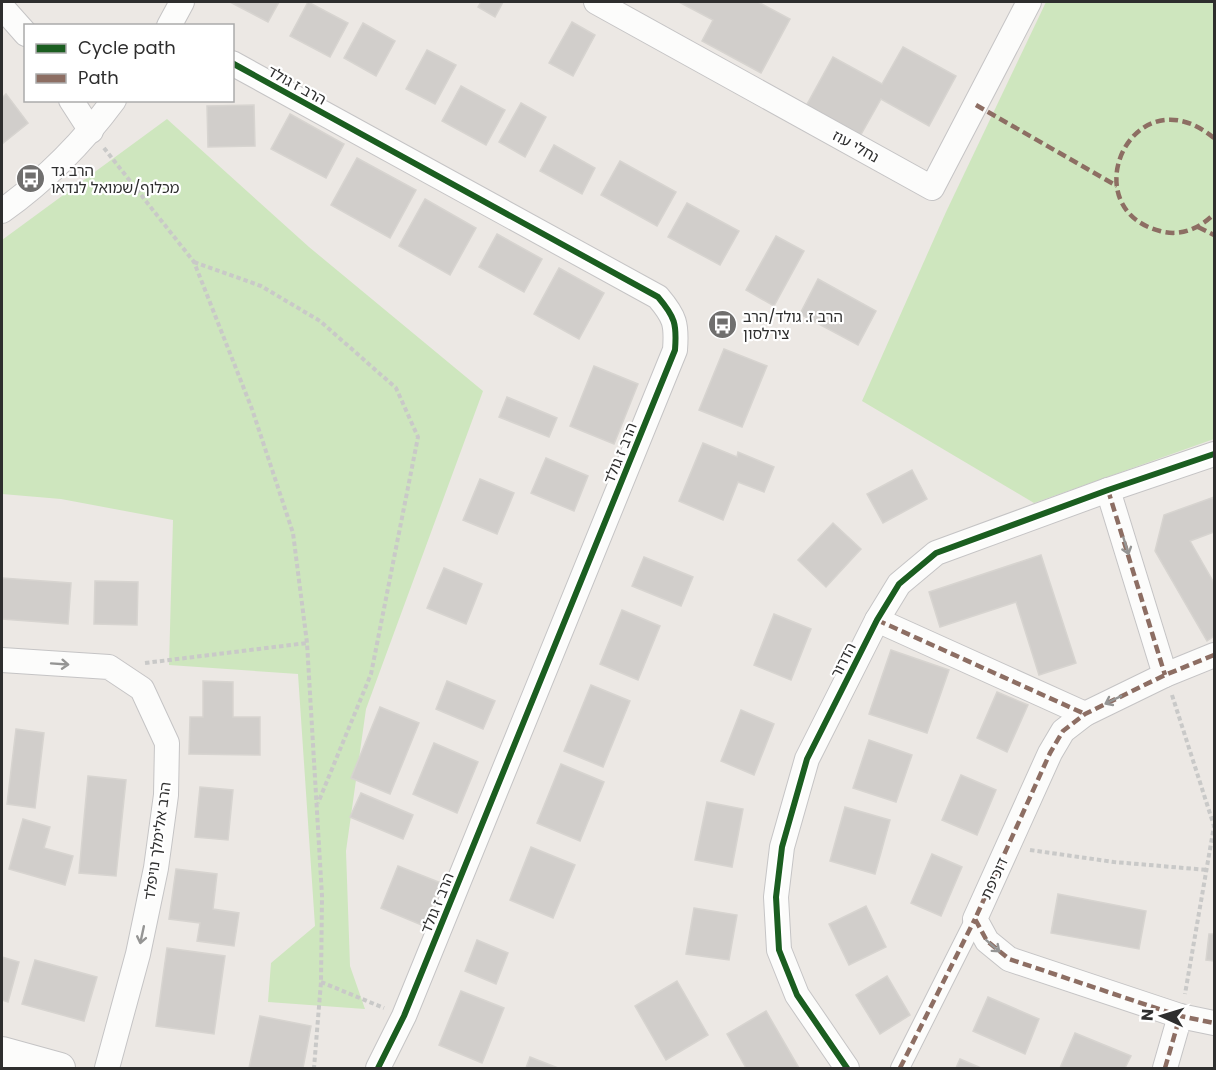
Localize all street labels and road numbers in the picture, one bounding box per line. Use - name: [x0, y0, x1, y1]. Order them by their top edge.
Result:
- street label: הרב ז גולד: [264, 60, 330, 110]
- street label: נחלי עוז: [829, 125, 883, 167]
- street label: הרב ז גולד: [598, 419, 642, 487]
- street label: הדרור: [825, 639, 861, 681]
- street label: הרב אלימלך נויפלד: [138, 780, 176, 902]
- street label: דוכיפת: [975, 854, 1013, 902]
- street label: הרב ז גולד: [415, 869, 459, 937]

